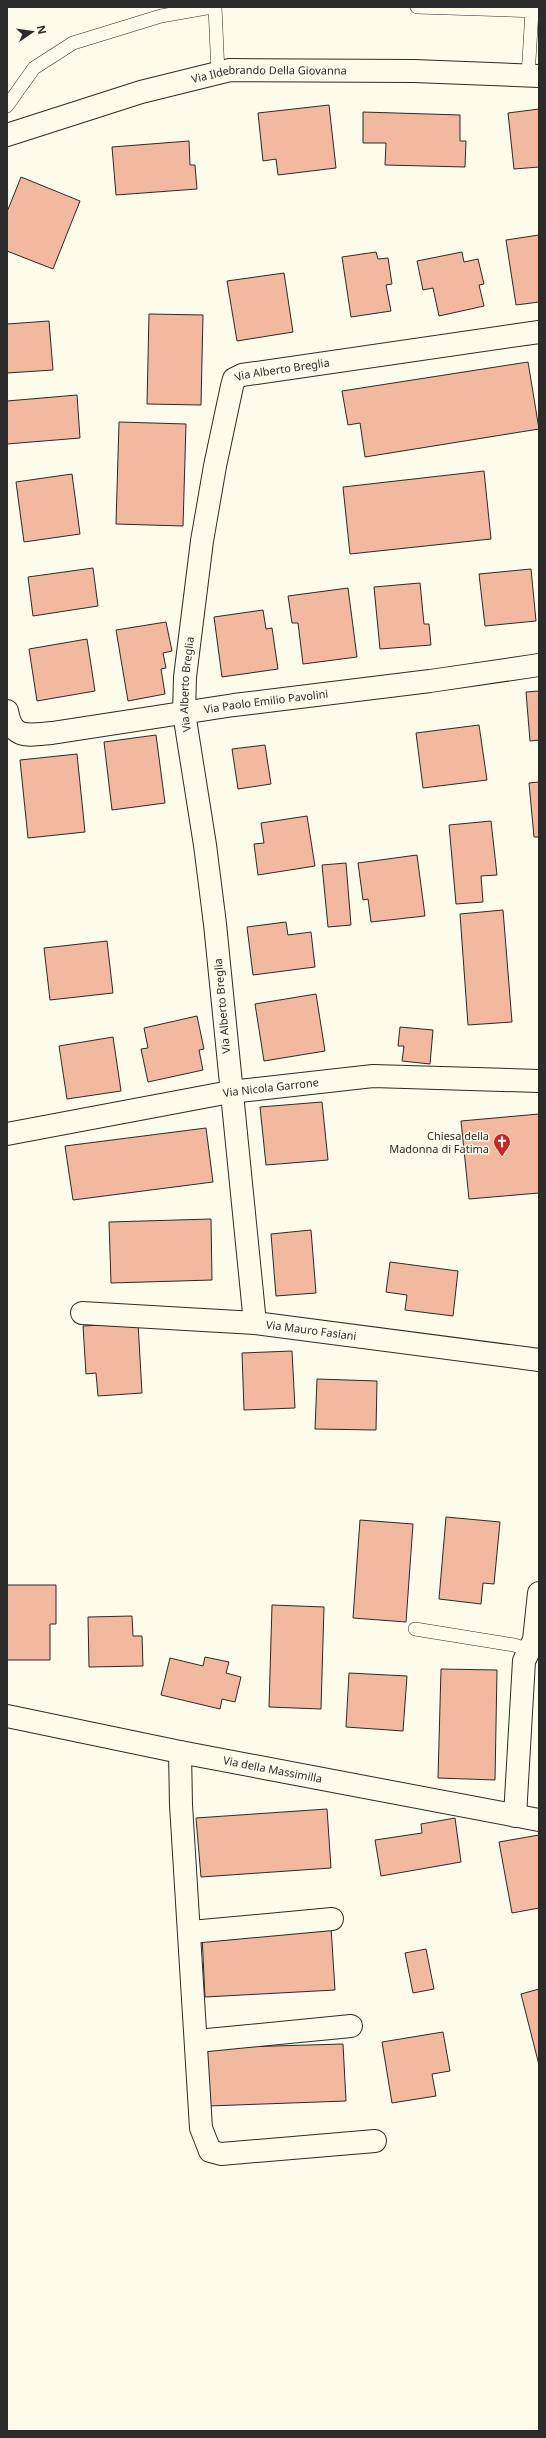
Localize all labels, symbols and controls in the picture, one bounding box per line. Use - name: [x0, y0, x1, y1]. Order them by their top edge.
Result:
- north arrow: [12, 12, 52, 52]
- text: N: [34, 24, 51, 36]
- street label: Via Ildebrando Della Giovanna: [190, 62, 347, 86]
- street label: Via Alberto Breglia: [232, 354, 330, 385]
- street label: Via Alberto Breglia: [176, 636, 197, 733]
- street label: Via Paolo Emilio Pavolini: [203, 686, 329, 717]
- street label: Via Alberto Breglia: [210, 958, 233, 1054]
- street label: Via Nicola Garrone: [222, 1074, 319, 1100]
- place label: Chiesa della Madonna di Fatima: [389, 1128, 489, 1156]
- church icon: Chiesa della Madonna di Fatima: [492, 1132, 512, 1157]
- street label: Via Mauro Fasiani: [265, 1317, 357, 1343]
- street label: Via della Massimilla: [222, 1752, 324, 1786]

